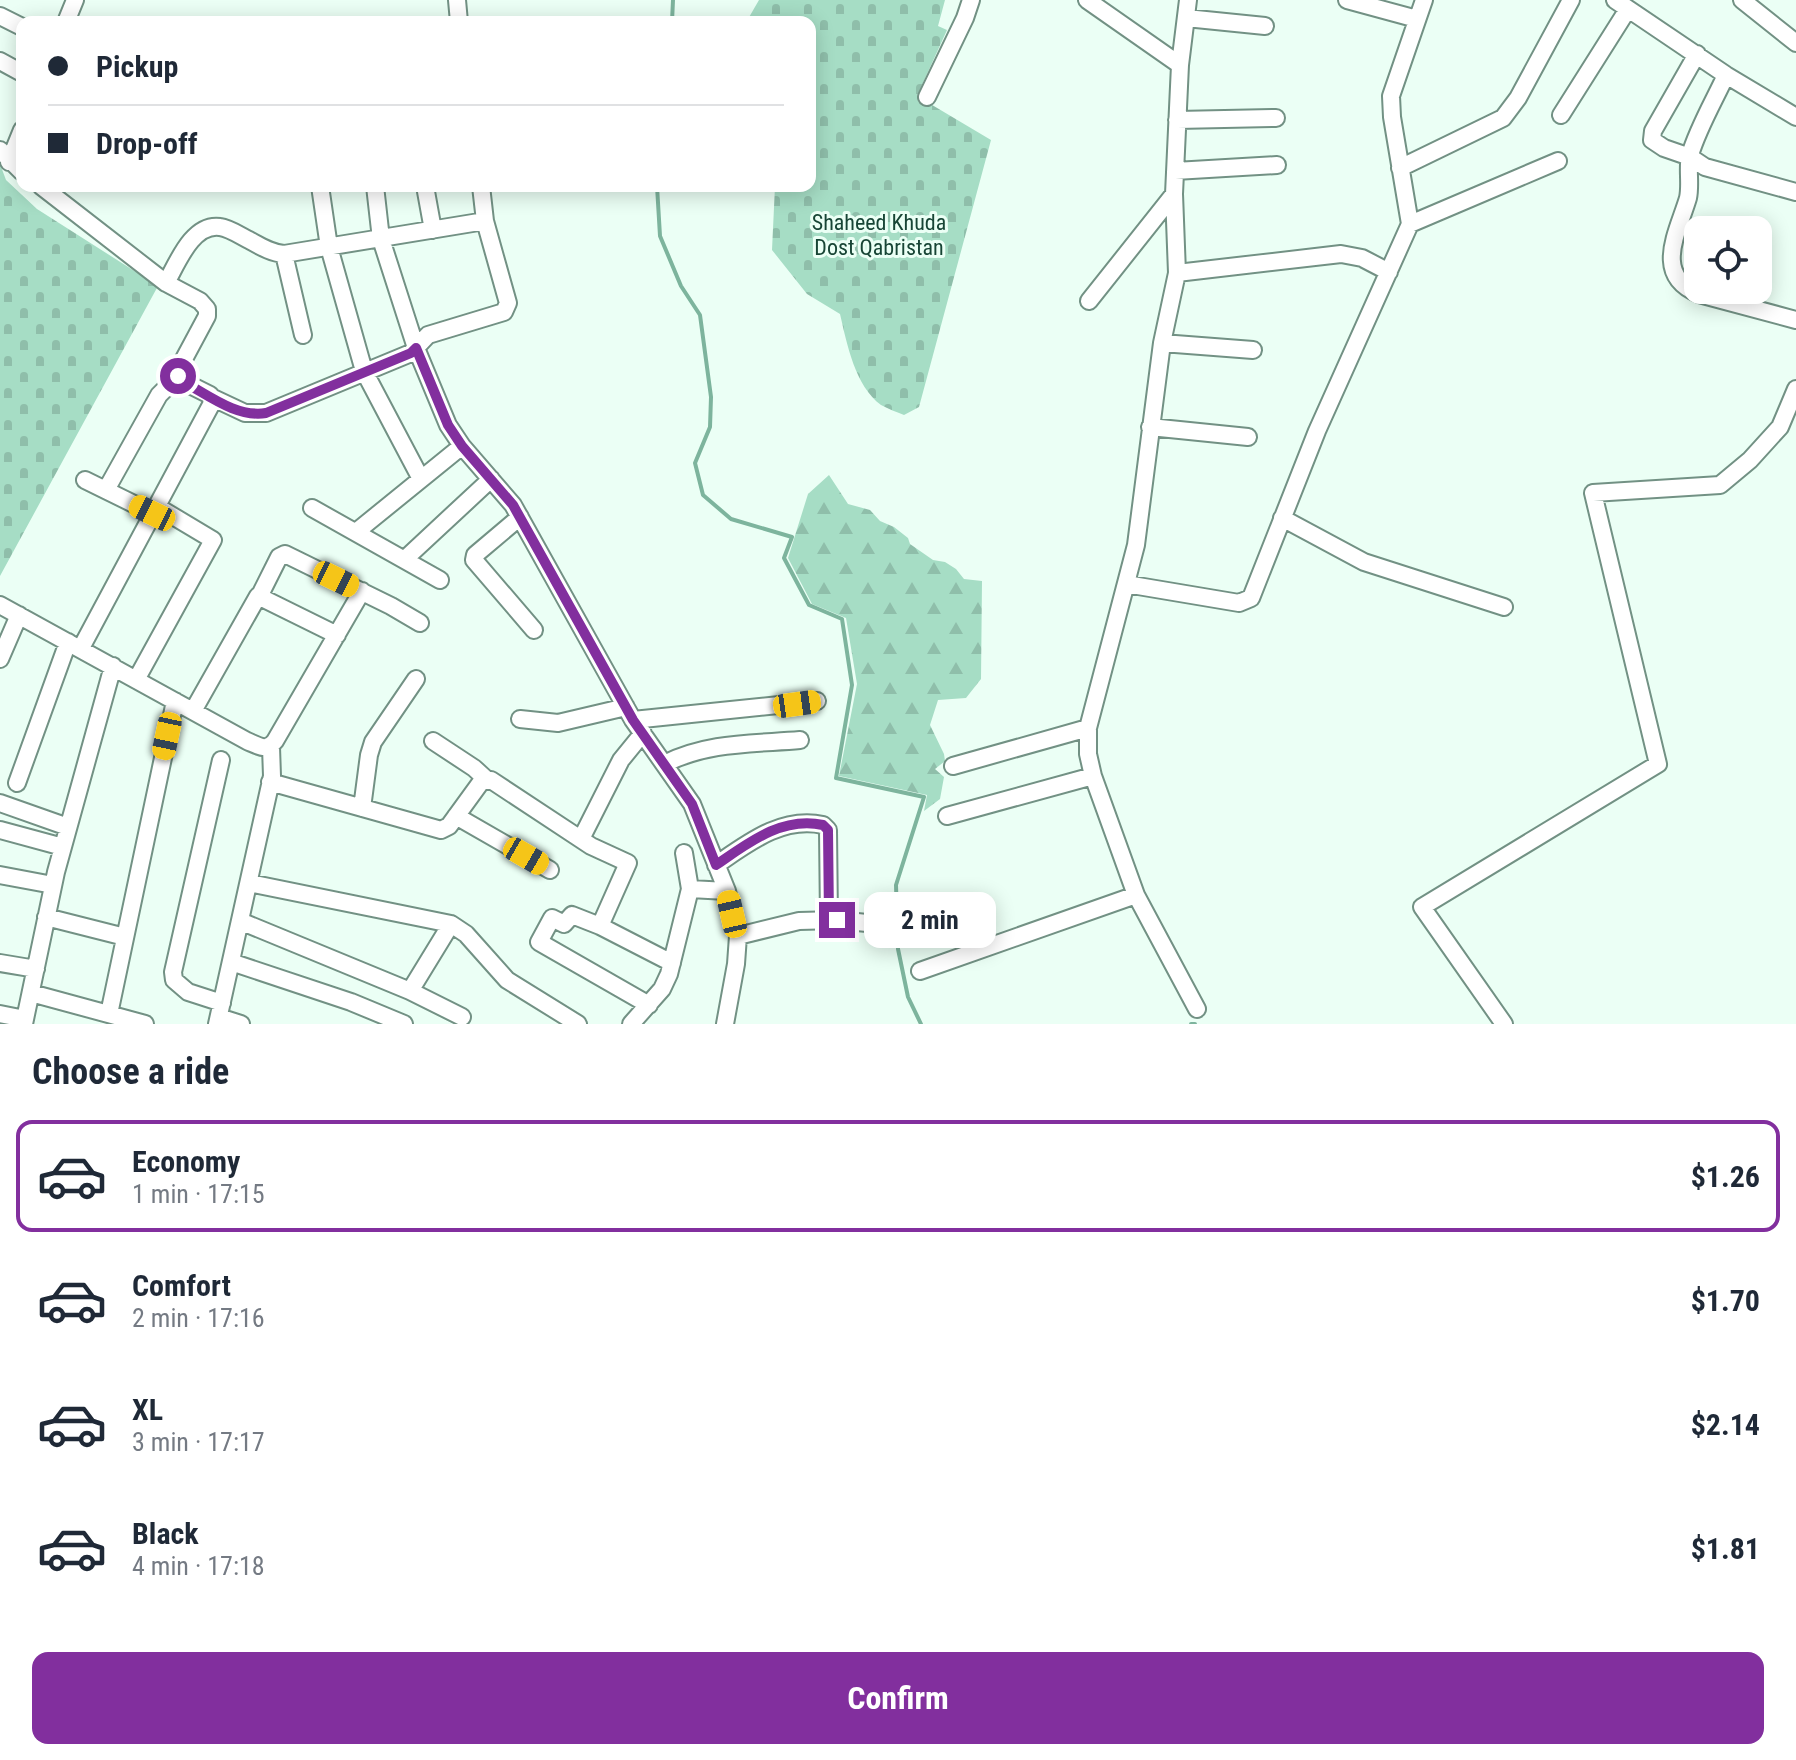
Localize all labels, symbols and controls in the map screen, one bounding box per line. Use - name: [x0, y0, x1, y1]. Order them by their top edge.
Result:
- text: Pickup: [96, 49, 178, 84]
- text: Drop-off: [96, 126, 198, 161]
- park label: Shaheed Khuda Dost Qabristan: [812, 210, 946, 260]
- map controls: [1684, 216, 1772, 304]
- button: locate: [1684, 216, 1772, 304]
- route start: [160, 358, 196, 394]
- car: [125, 492, 179, 534]
- car: [309, 558, 363, 600]
- car: [772, 689, 822, 719]
- car: [150, 710, 184, 762]
- car: [499, 834, 553, 878]
- car: [715, 888, 749, 940]
- callout: 2 min: [865, 892, 997, 948]
- route end: [819, 902, 855, 938]
- text: 2 min: [901, 905, 959, 935]
- text: Choose a ride: [32, 1051, 229, 1093]
- icon: car: [36, 1140, 108, 1212]
- text: Economy: [132, 1144, 240, 1179]
- text: $1.26: [1691, 1159, 1760, 1194]
- text: 1 min · 17:15: [132, 1179, 265, 1209]
- icon: car: [36, 1264, 108, 1336]
- text: Comfort: [132, 1268, 231, 1303]
- text: $1.70: [1691, 1283, 1760, 1318]
- text: 2 min · 17:16: [132, 1303, 265, 1333]
- icon: car: [36, 1388, 108, 1460]
- text: XL: [132, 1392, 163, 1427]
- text: $2.14: [1691, 1407, 1760, 1442]
- text: 3 min · 17:17: [132, 1427, 265, 1457]
- icon: car: [36, 1512, 108, 1584]
- text: Black: [132, 1516, 199, 1551]
- text: $1.81: [1691, 1531, 1760, 1566]
- text: 4 min · 17:18: [132, 1551, 265, 1581]
- button: Confirm: [32, 1652, 1764, 1744]

